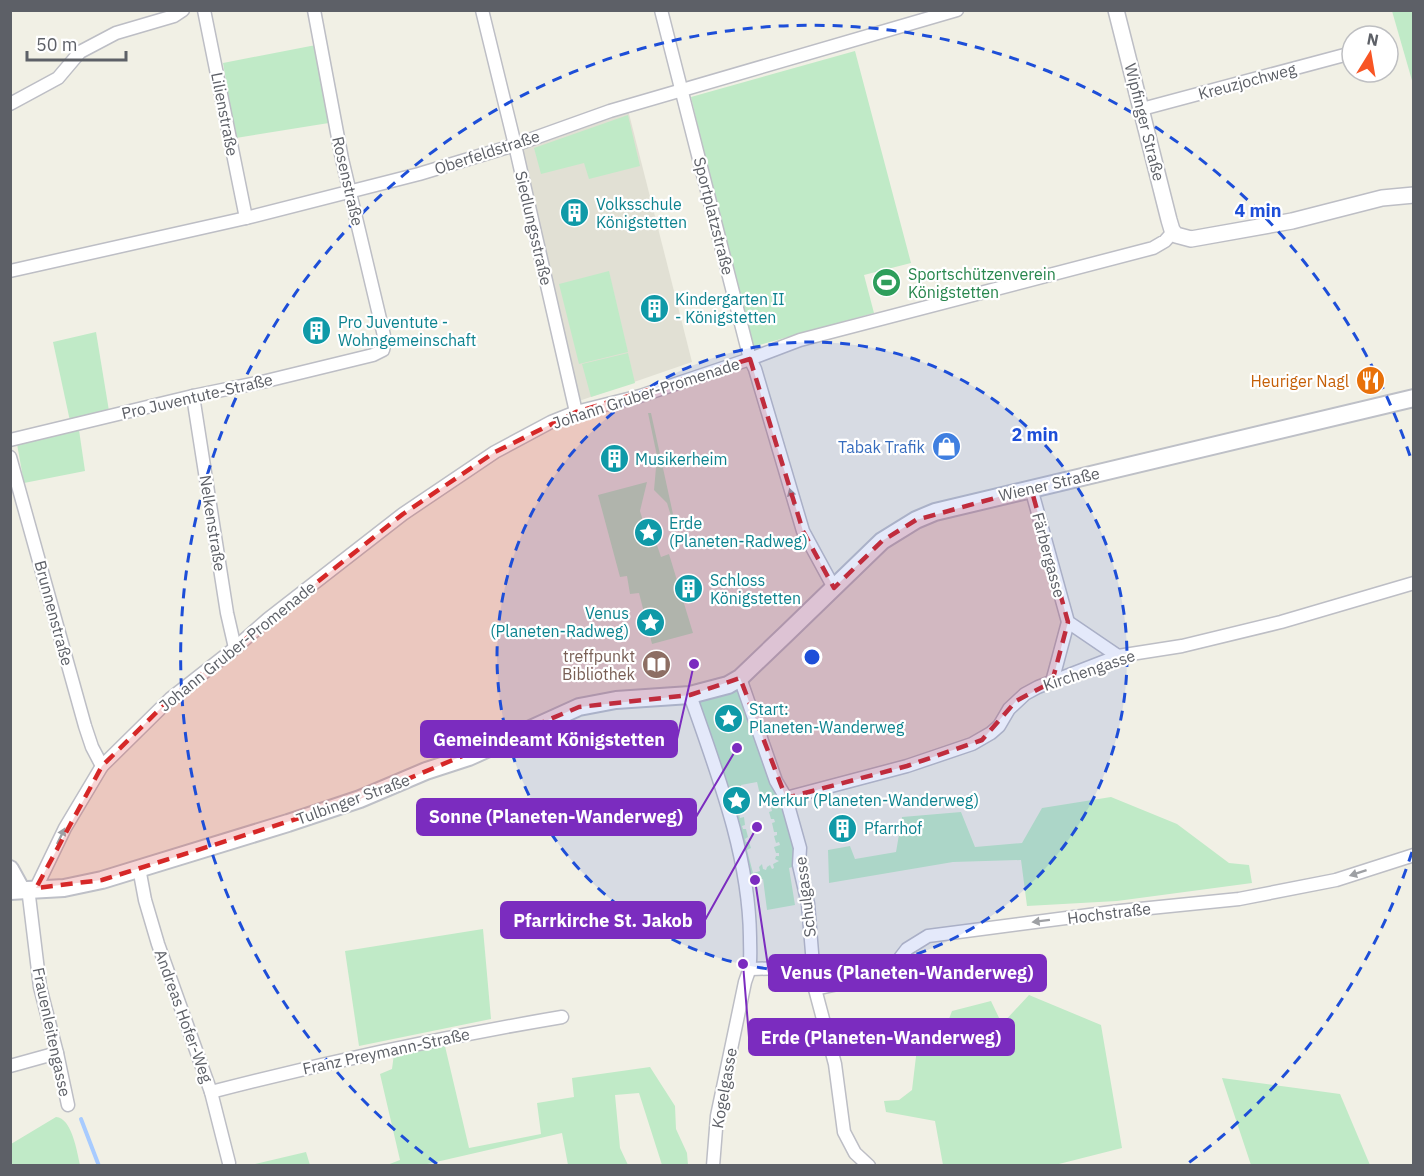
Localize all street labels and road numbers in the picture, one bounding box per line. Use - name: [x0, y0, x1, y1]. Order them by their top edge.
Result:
- street label: Kreuzjochweg: [1196, 58, 1299, 104]
- street label: Wipfinger Straße: [1121, 61, 1169, 183]
- street label: Lilienstraße: [207, 70, 243, 158]
- street label: Oberfeldstraße: [432, 126, 542, 178]
- street label: Rosenstraße: [328, 134, 368, 228]
- street label: Sportplatzstraße: [690, 155, 738, 277]
- street label: Siedlungsstraße: [511, 169, 557, 287]
- street label: Johann Gruber-Promenade: [550, 353, 742, 433]
- street label: Pro Juventute-Straße: [119, 369, 275, 423]
- street label: Wiener Straße: [997, 463, 1102, 505]
- street label: Nelkenstraße: [196, 473, 231, 573]
- street label: Färbergasse: [1028, 510, 1070, 600]
- street label: Brunnenstraße: [30, 558, 78, 668]
- street label: Johann Gruber-Promenade: [155, 577, 319, 715]
- street label: Kirchengasse: [1040, 645, 1138, 695]
- street label: Tulbinger Straße: [294, 769, 413, 829]
- street label: Schulgasse: [790, 855, 820, 938]
- street label: Hochstraße: [1066, 898, 1152, 928]
- street label: Andreas Hofer-Weg: [151, 947, 218, 1086]
- street label: Frauenleitengasse: [29, 966, 76, 1099]
- street label: Franz Preymann-Straße: [301, 1023, 472, 1078]
- street label: Kogelgasse: [707, 1046, 741, 1130]

